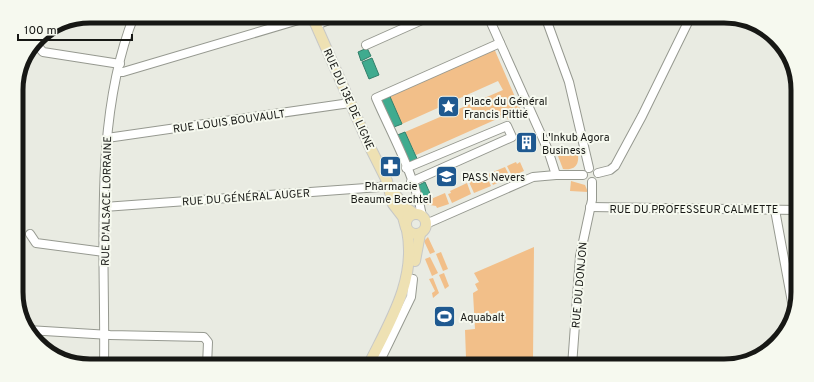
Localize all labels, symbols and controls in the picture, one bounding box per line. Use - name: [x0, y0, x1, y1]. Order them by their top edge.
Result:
- scale bar: [18, 16, 132, 42]
- text: 100 m: [24, 23, 57, 39]
- street label: RUE DU 13E DE LIGNE: [319, 47, 377, 152]
- place icon: Place du Général Francis Pittié: [436, 94, 462, 120]
- place label: Place du Général Francis Pittié: [464, 95, 547, 122]
- street label: RUE LOUIS BOUVAULT: [172, 107, 286, 137]
- building icon: L'Inkub Agora Business: [514, 130, 540, 156]
- place label: L'Inkub Agora Business: [542, 131, 610, 158]
- street label: RUE D'ALSACE LORRAINE: [99, 136, 115, 266]
- pharmacy icon: Pharmacie Beaume Bechtel: [378, 153, 404, 179]
- school or university icon: PASS Nevers: [434, 164, 460, 190]
- place label: PASS Nevers: [462, 171, 525, 185]
- place label: Pharmacie Beaume Bechtel: [350, 180, 432, 207]
- street label: RUE DU GÉNÉRAL AUGER: [181, 186, 311, 209]
- street label: RUE DU PROFESSEUR CALMETTE: [610, 203, 778, 217]
- street label: RUE DU DONJON: [569, 241, 591, 329]
- sports icon: Aquabalt: [431, 304, 457, 330]
- place label: Aquabalt: [460, 311, 505, 325]

